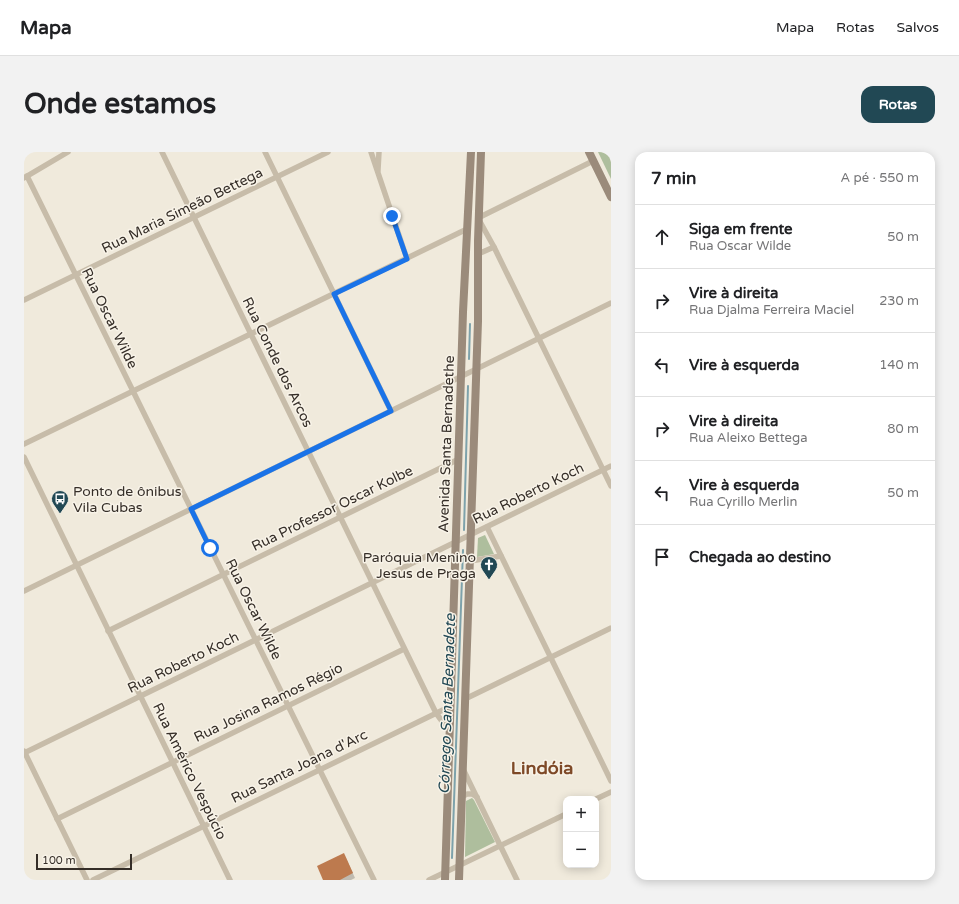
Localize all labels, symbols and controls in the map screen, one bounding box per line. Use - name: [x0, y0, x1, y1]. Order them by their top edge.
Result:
- text: Mapa: [20, 17, 72, 39]
- text: Mapa: [776, 19, 814, 36]
- text: Rotas: [836, 19, 874, 36]
- text: Salvos: [896, 19, 939, 36]
- button: Rotas: [861, 86, 935, 123]
- text: Onde estamos: [24, 87, 216, 121]
- street label: Rua Maria Simeão Bettega: [99, 164, 266, 257]
- text: 7 min: [651, 168, 696, 189]
- text: A pé · 550 m: [840, 170, 919, 186]
- route end: [383, 207, 401, 225]
- text: Siga em frente: [689, 220, 793, 238]
- icon: ahead: [651, 226, 673, 248]
- text: 50 m: [887, 229, 919, 245]
- text: Rua Oscar Wilde: [689, 238, 791, 254]
- street label: Rua Oscar Wilde: [78, 265, 141, 371]
- text: Vire à direita: [689, 284, 778, 302]
- icon: right: [651, 290, 673, 312]
- text: 230 m: [879, 293, 919, 309]
- street label: Rua Conde dos Arcos: [239, 294, 317, 430]
- text: Rua Djalma Ferreira Maciel: [689, 302, 854, 318]
- icon: left: [651, 354, 673, 376]
- street label: Avenida Santa Bernadethe: [435, 355, 458, 533]
- text: Vire à esquerda: [689, 356, 799, 374]
- text: 140 m: [879, 357, 919, 373]
- text: Vire à direita: [689, 412, 778, 430]
- icon: right: [651, 418, 673, 440]
- text: 80 m: [887, 421, 919, 437]
- text: Rua Aleixo Bettega: [689, 430, 807, 446]
- street label: Rua Roberto Koch: [470, 459, 587, 528]
- street label: Rua Professor Oscar Kolbe: [249, 462, 416, 555]
- text: Vire à esquerda: [689, 476, 799, 494]
- icon: left: [651, 482, 673, 504]
- place label: Ponto de ônibus Vila Cubas: [73, 483, 182, 516]
- text: 50 m: [887, 485, 919, 501]
- bus stop icon: Ponto de ônibus Vila Cubas: [50, 489, 70, 514]
- text: Rua Cyrillo Merlin: [689, 494, 797, 510]
- route start: [201, 539, 219, 557]
- icon: arrive: [651, 546, 673, 568]
- text: Chegada ao destino: [689, 548, 831, 566]
- place label: Paróquia Menino Jesus de Praga: [363, 549, 476, 582]
- church icon: Paróquia Menino Jesus de Praga: [479, 555, 499, 580]
- street label: Rua Oscar Wilde: [222, 556, 285, 662]
- water label: Córrego Santa Bernadete: [435, 612, 459, 794]
- street label: Rua Roberto Koch: [125, 628, 242, 697]
- street label: Rua Josina Ramos Régio: [191, 659, 345, 746]
- street label: Rua Américo Vespúcio: [149, 700, 230, 842]
- street label: Rua Santa Joana d'Arc: [228, 726, 370, 807]
- district label: Lindóia: [511, 757, 573, 779]
- map controls: [563, 796, 599, 868]
- button: +: [563, 796, 599, 832]
- button: −: [563, 832, 599, 868]
- scale bar: [36, 852, 132, 871]
- text: 100 m: [42, 854, 76, 867]

